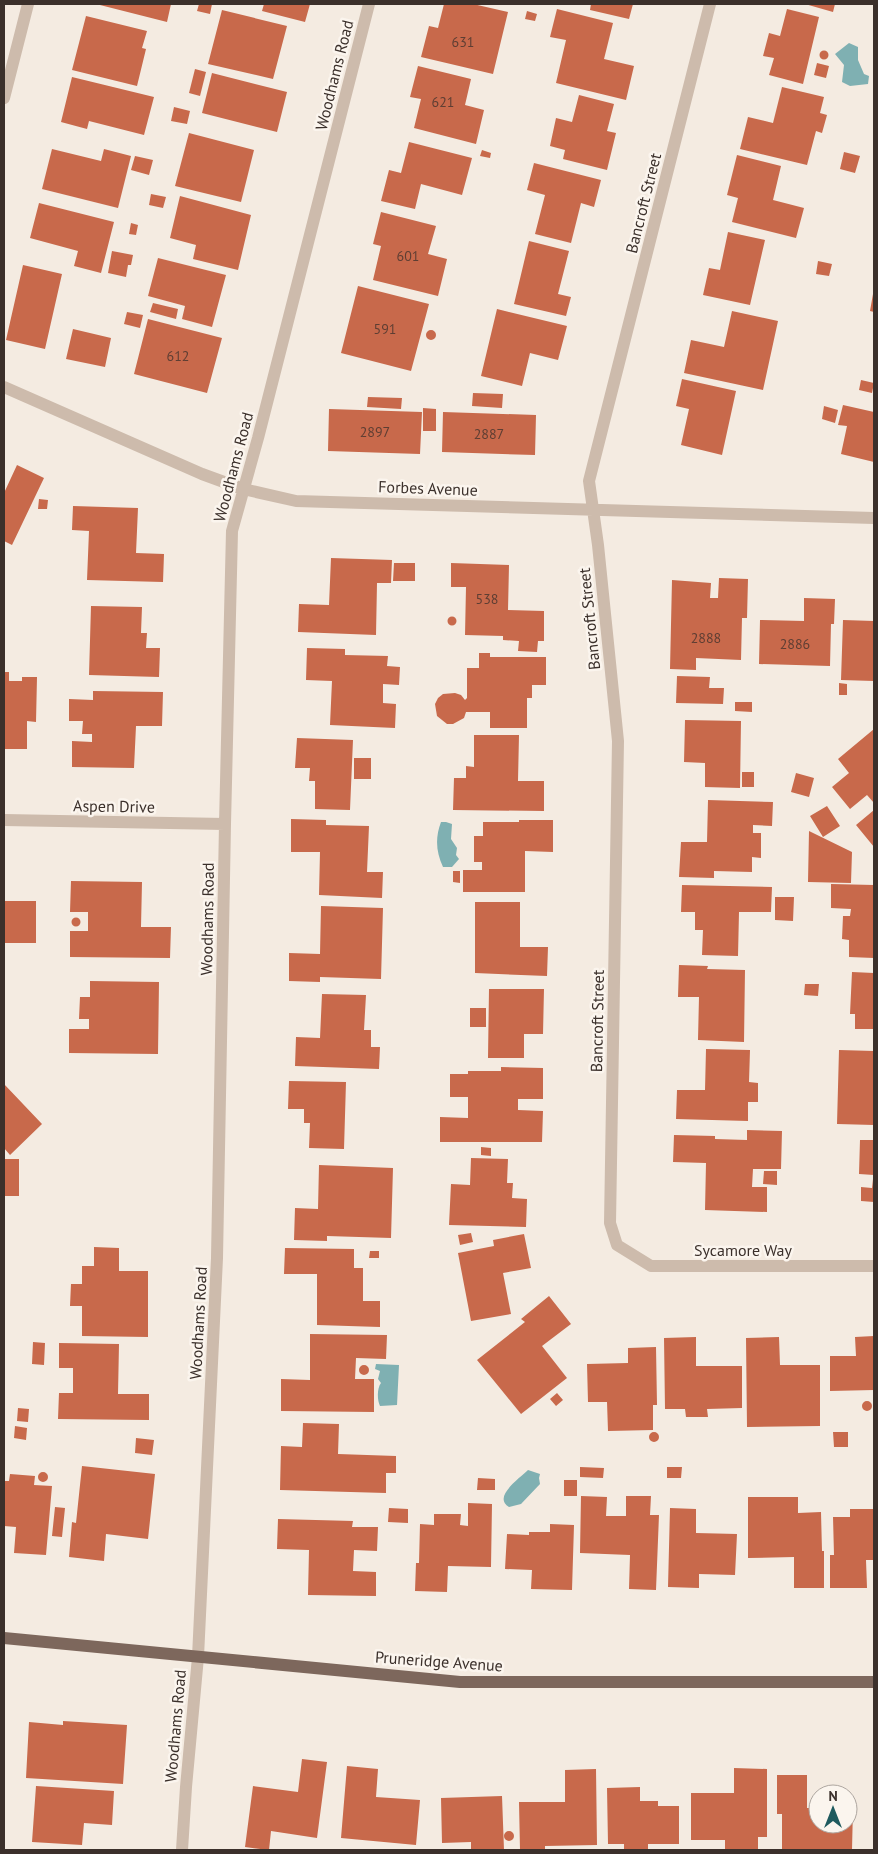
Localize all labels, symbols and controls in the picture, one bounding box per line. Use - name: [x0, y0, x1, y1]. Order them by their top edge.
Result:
- street label: Woodhams Road: [311, 18, 357, 132]
- house number: 631: [452, 33, 474, 51]
- house number: 621: [432, 93, 454, 111]
- street label: Bancroft Street: [621, 150, 665, 255]
- house number: 601: [397, 247, 419, 265]
- house number: 591: [374, 320, 396, 338]
- house number: 612: [167, 347, 189, 365]
- street label: Woodhams Road: [209, 410, 257, 524]
- house number: 2897: [360, 423, 390, 441]
- house number: 2887: [474, 425, 504, 443]
- street label: Forbes Avenue: [378, 476, 478, 500]
- street label: Bancroft Street: [574, 566, 604, 671]
- house number: 538: [476, 590, 498, 608]
- house number: 2888: [691, 629, 721, 647]
- house number: 2886: [780, 635, 810, 653]
- street label: Aspen Drive: [73, 795, 155, 817]
- street label: Woodhams Road: [196, 862, 218, 976]
- street label: Bancroft Street: [586, 969, 608, 1072]
- street label: Sycamore Way: [694, 1240, 793, 1260]
- street label: Woodhams Road: [185, 1266, 211, 1380]
- street label: Pruneridge Avenue: [374, 1647, 504, 1675]
- street label: Woodhams Road: [160, 1669, 190, 1783]
- north arrow: [808, 1784, 858, 1834]
- text: N: [828, 1787, 838, 1805]

